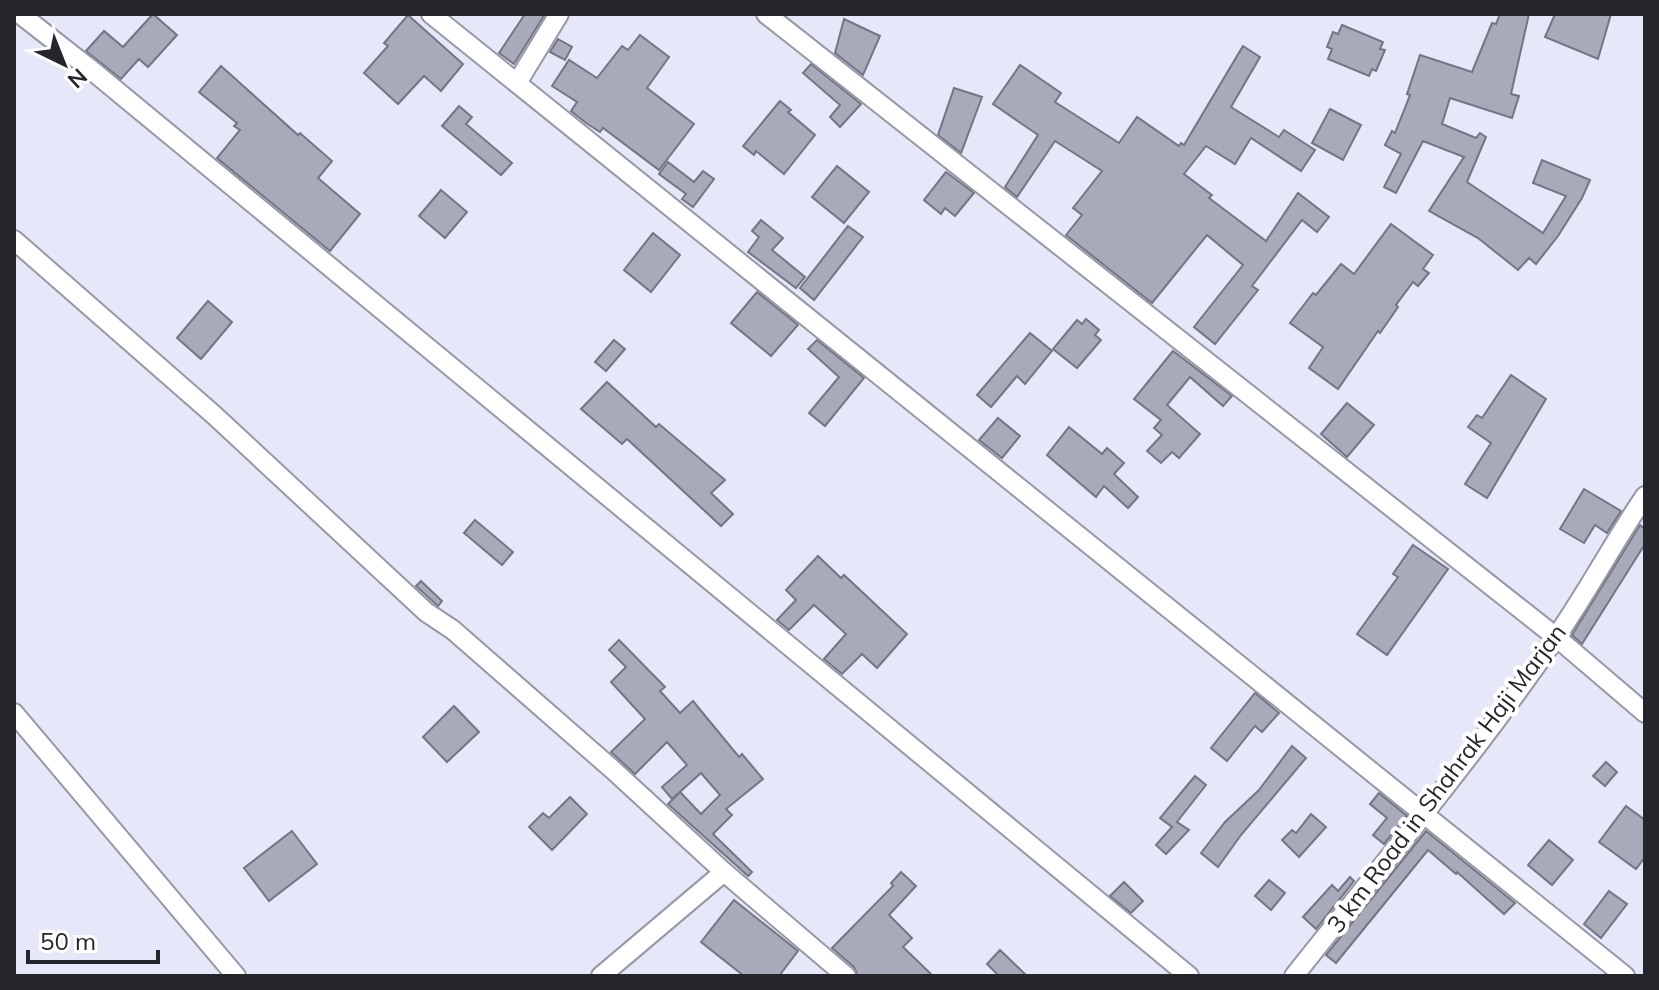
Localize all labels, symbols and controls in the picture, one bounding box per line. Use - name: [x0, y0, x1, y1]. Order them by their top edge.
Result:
- north arrow: [24, 24, 104, 104]
- text: N: [62, 63, 93, 95]
- street label: 3 km Road in Shahrak Haji Marjan: [1320, 618, 1572, 938]
- scale bar: [28, 914, 158, 964]
- text: 50 m: [40, 926, 96, 956]

